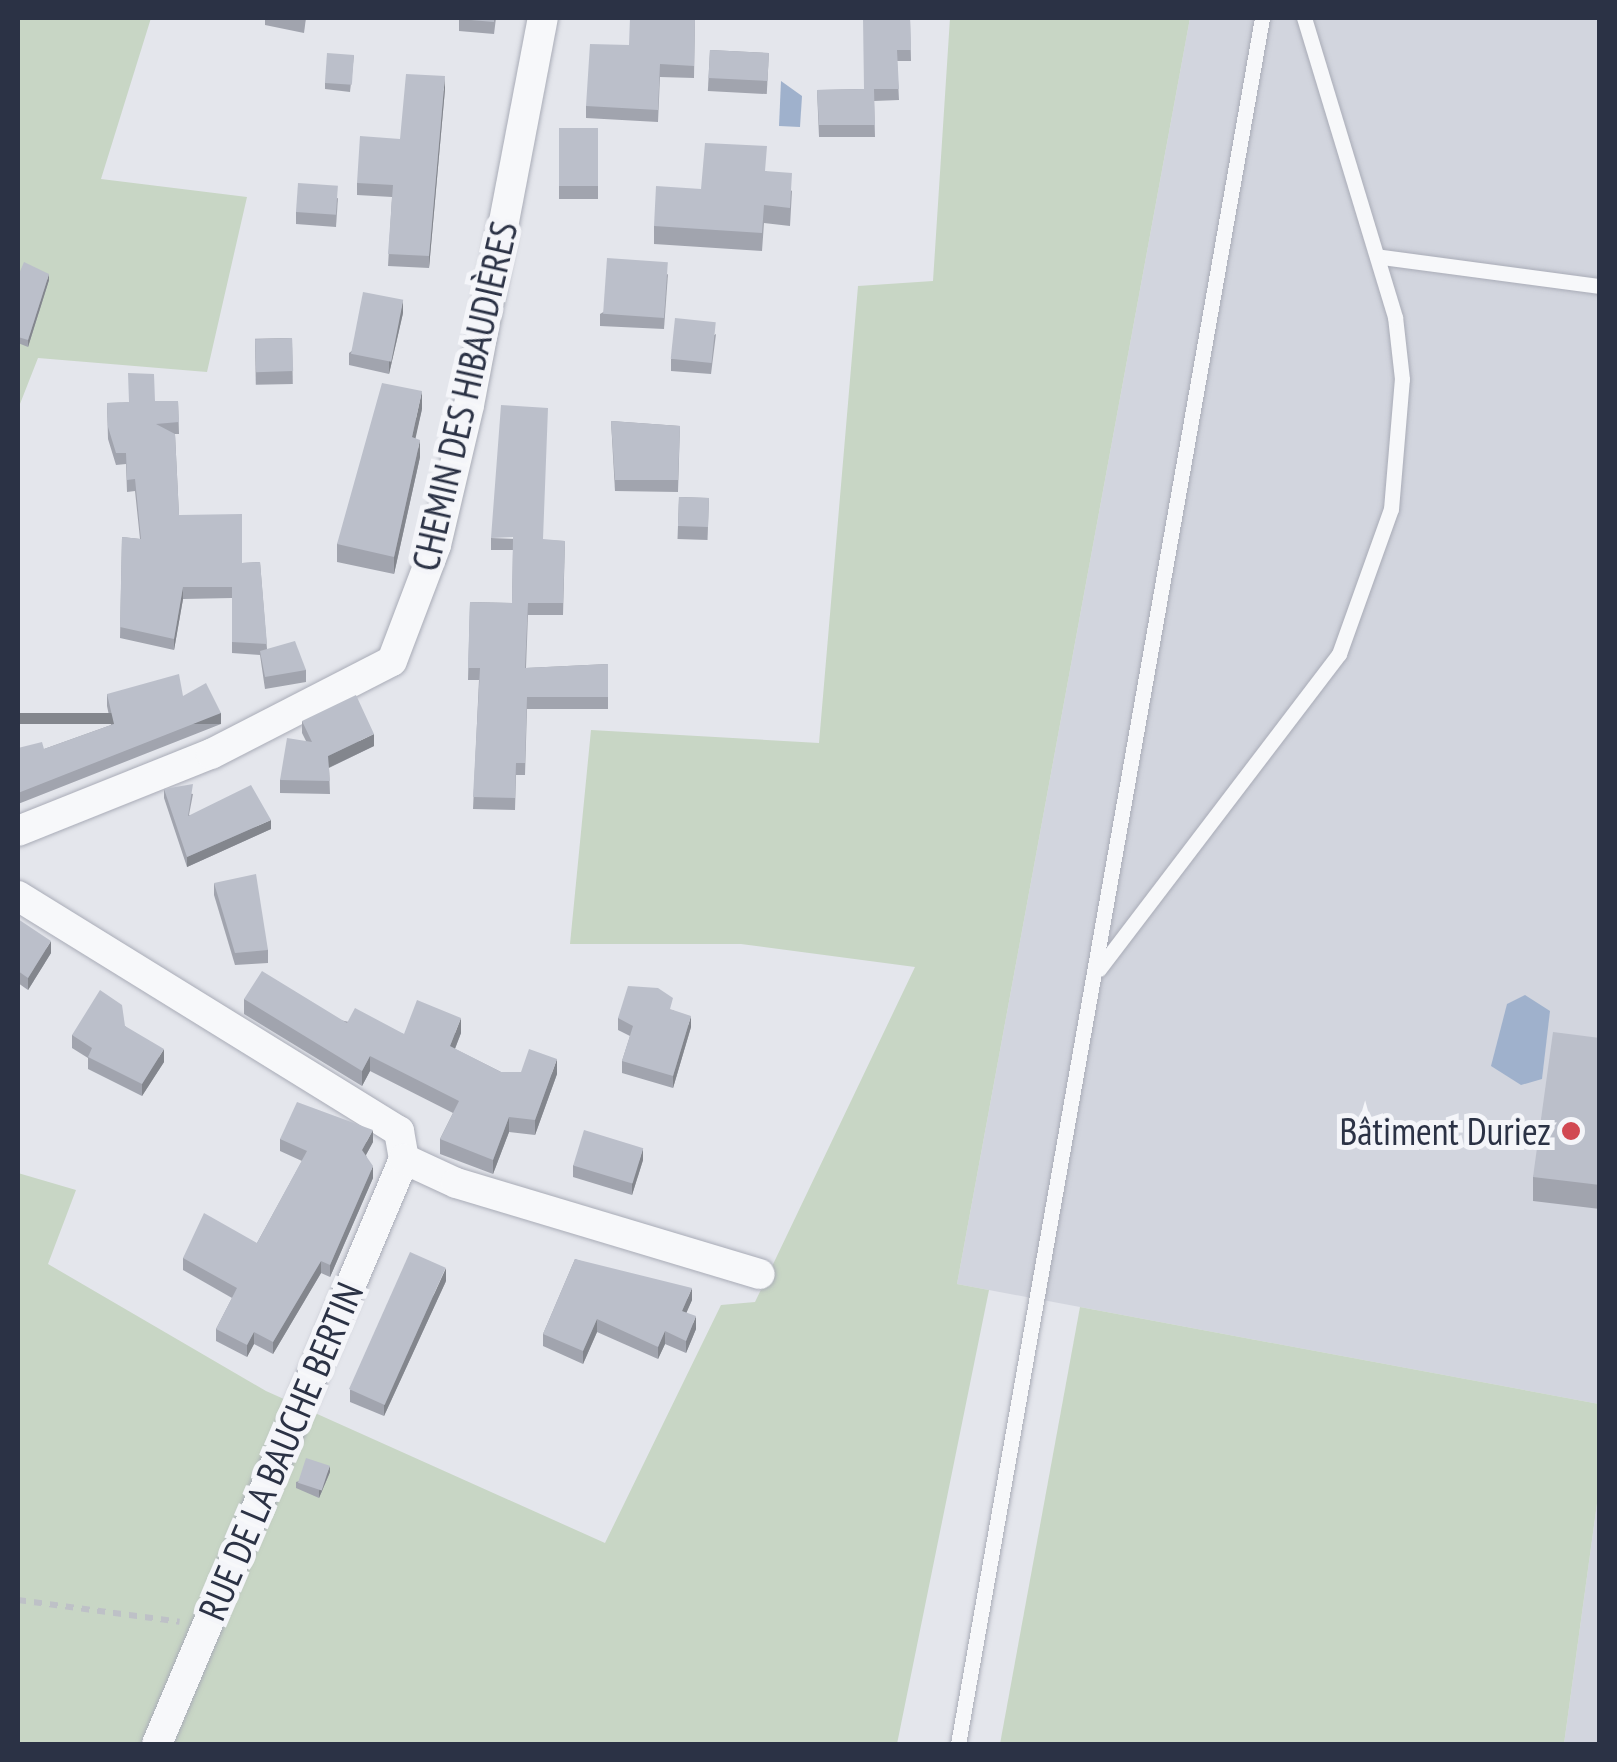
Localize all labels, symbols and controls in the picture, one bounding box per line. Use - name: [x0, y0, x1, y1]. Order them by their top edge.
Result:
- street label: CHEMIN DES HIBAUDIÈRES: [402, 217, 526, 575]
- place label: Bâtiment Duriez: [1339, 1108, 1551, 1154]
- marker: Bâtiment Duriez: [1560, 1120, 1582, 1142]
- street label: RUE DE LA BAUCHE BERTIN: [188, 1275, 372, 1627]

